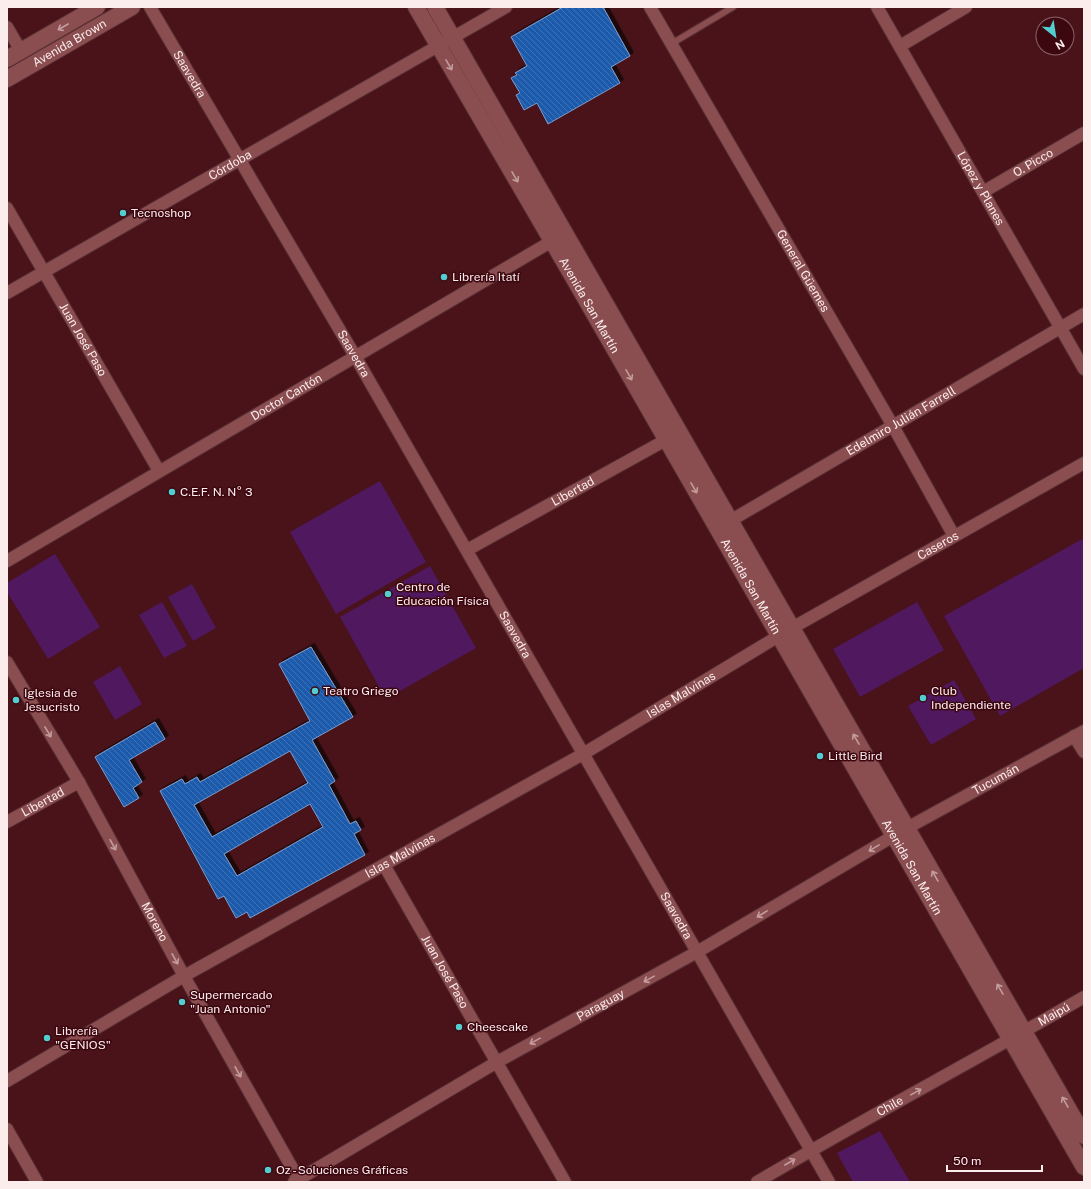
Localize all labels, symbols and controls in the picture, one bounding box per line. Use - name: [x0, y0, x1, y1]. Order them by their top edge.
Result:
- street label: Avenida Brown: [30, 16, 109, 70]
- north arrow: [1035, 16, 1075, 56]
- one-way arrow: [57, 23, 69, 31]
- text: N: [1053, 37, 1067, 52]
- street label: Saavedra: [170, 48, 209, 100]
- one-way arrow: [446, 59, 454, 71]
- street label: O. Picco: [1010, 145, 1056, 180]
- street label: Córdoba: [206, 147, 254, 183]
- street label: López y Planes: [954, 149, 1007, 228]
- one-way arrow: [511, 171, 519, 183]
- place label: Tecnoshop: [131, 206, 191, 220]
- marker: Tecnoshop: [118, 208, 128, 218]
- street label: General Güemes: [774, 227, 832, 315]
- street label: Avenida San Martín: [556, 255, 622, 356]
- place label: Librería Itatí: [452, 270, 521, 284]
- marker: Librería Itatí: [439, 272, 449, 282]
- street label: Juan José Paso: [56, 300, 110, 379]
- street label: Saavedra: [334, 328, 373, 380]
- one-way arrow: [625, 369, 633, 381]
- street label: Doctor Cantón: [248, 371, 325, 423]
- street label: Edelmiro Julián Farrell: [844, 383, 958, 458]
- street label: Libertad: [549, 474, 597, 509]
- one-way arrow: [690, 482, 698, 494]
- place label: C.E.F. N. N° 3: [180, 485, 252, 499]
- marker: C.E.F. N. N° 3: [167, 487, 177, 497]
- street label: Caseros: [915, 528, 961, 563]
- street label: Avenida San Martín: [718, 536, 784, 637]
- place label: Centro de Educación Física: [396, 580, 489, 608]
- marker: Centro de Educación Física: [383, 589, 393, 599]
- street label: Saavedra: [496, 609, 534, 661]
- street label: Islas Malvinas: [644, 669, 718, 721]
- place label: Teatro Griego: [323, 684, 399, 698]
- place label: Club Independiente: [931, 684, 1011, 712]
- place label: Iglesia de Jesucristo: [24, 686, 80, 714]
- marker: Teatro Griego: [310, 686, 320, 696]
- marker: Club Independiente: [918, 693, 928, 703]
- marker: Iglesia de Jesucristo: [11, 695, 21, 705]
- one-way arrow: [45, 726, 53, 738]
- one-way arrow: [852, 733, 860, 745]
- place label: Little Bird: [828, 749, 882, 763]
- marker: Little Bird: [815, 751, 825, 761]
- street label: Tucumán: [970, 761, 1021, 798]
- street label: Libertad: [19, 785, 67, 820]
- street label: Avenida San Martín: [879, 817, 945, 918]
- street label: Islas Malvinas: [363, 831, 437, 881]
- one-way arrow: [109, 839, 117, 851]
- one-way arrow: [868, 844, 880, 852]
- one-way arrow: [931, 870, 939, 882]
- street label: Saavedra: [657, 890, 695, 942]
- street label: Moreno: [138, 900, 171, 944]
- one-way arrow: [757, 910, 768, 918]
- street label: Juan José Paso: [419, 933, 472, 1011]
- one-way arrow: [171, 953, 179, 965]
- one-way arrow: [643, 975, 655, 983]
- one-way arrow: [995, 983, 1003, 995]
- street label: Paraguay: [574, 986, 627, 1024]
- place label: Supermercado "Juan Antonio": [190, 988, 273, 1016]
- marker: Supermercado "Juan Antonio": [177, 997, 187, 1007]
- street label: Maipú: [1036, 1000, 1072, 1029]
- place label: Cheescake: [467, 1020, 528, 1034]
- marker: Cheescake: [454, 1022, 464, 1032]
- place label: Librería "GENIOS": [55, 1024, 111, 1052]
- marker: Librería "GENIOS": [42, 1033, 52, 1043]
- one-way arrow: [529, 1038, 541, 1045]
- one-way arrow: [235, 1066, 243, 1078]
- one-way arrow: [910, 1087, 922, 1095]
- street label: Chile: [874, 1093, 906, 1119]
- one-way arrow: [1060, 1096, 1068, 1108]
- scale bar: [947, 1147, 1042, 1173]
- text: 50 m: [953, 1154, 981, 1168]
- one-way arrow: [784, 1158, 796, 1166]
- place label: Oz - Soluciones Gráficas: [276, 1163, 408, 1177]
- marker: Oz - Soluciones Gráficas: [263, 1165, 273, 1175]

